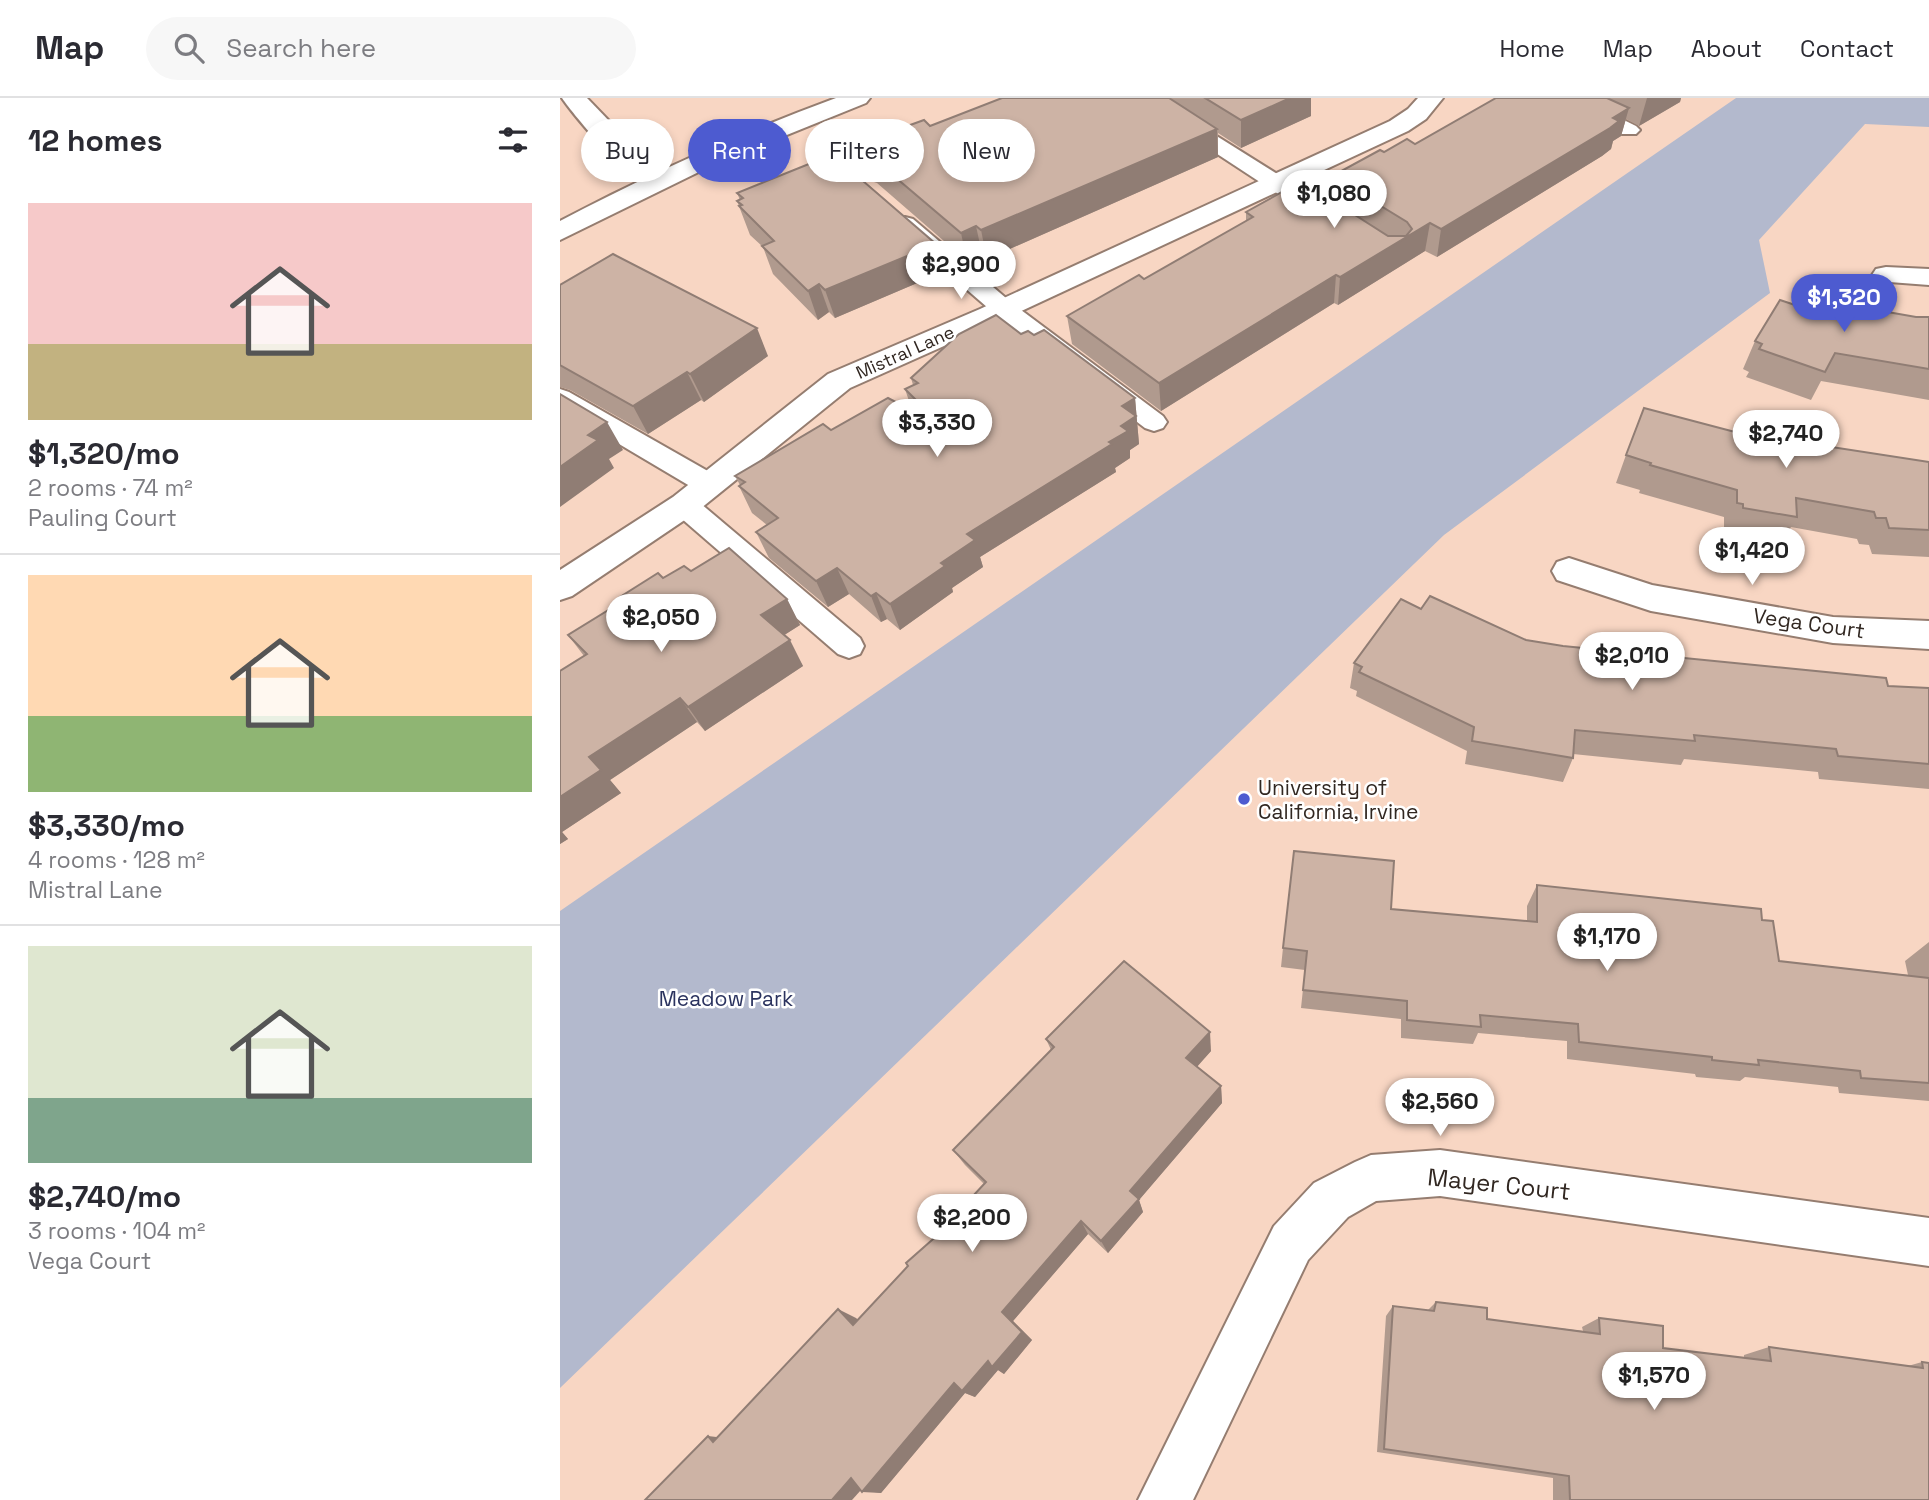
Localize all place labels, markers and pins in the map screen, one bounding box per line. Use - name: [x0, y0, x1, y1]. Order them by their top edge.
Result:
- pin: $1,080: [1277, 170, 1391, 230]
- pin: $2,900: [904, 242, 1018, 301]
- pin: $1,320: [1787, 274, 1901, 334]
- pin: $3,330: [880, 400, 994, 459]
- pin: $2,740: [1729, 410, 1843, 470]
- pin: $1,420: [1695, 528, 1809, 587]
- pin: $2,050: [604, 594, 718, 654]
- pin: $2,010: [1575, 632, 1689, 692]
- place label: University of California, Irvine: [1258, 774, 1418, 825]
- marker: University of California, Irvine: [1236, 791, 1252, 807]
- pin: $1,170: [1550, 914, 1664, 973]
- pin: $2,560: [1383, 1079, 1497, 1138]
- pin: $2,200: [915, 1194, 1029, 1254]
- pin: $1,570: [1597, 1352, 1711, 1412]

